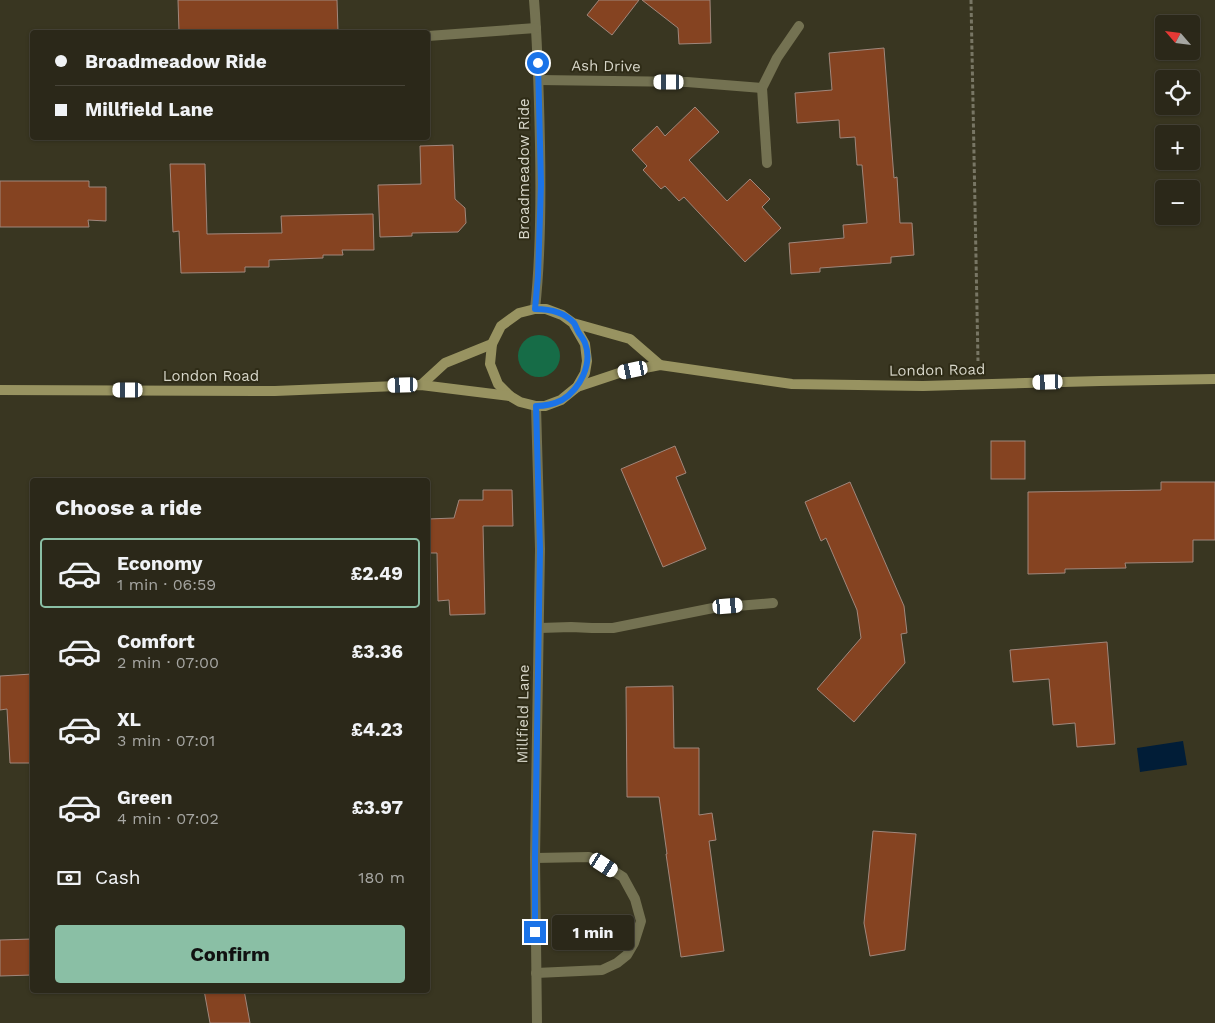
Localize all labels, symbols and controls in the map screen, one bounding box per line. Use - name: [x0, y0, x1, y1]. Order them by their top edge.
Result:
- north arrow: [1155, 15, 1200, 60]
- map controls: [1155, 15, 1200, 225]
- text: Broadmeadow Ride: [85, 50, 267, 73]
- route start: [527, 52, 549, 74]
- street label: Ash Drive: [571, 56, 641, 76]
- button: locate: [1155, 70, 1200, 115]
- car: [654, 75, 684, 90]
- text: Millfield Lane: [85, 98, 213, 121]
- street label: Broadmeadow Ride: [515, 98, 533, 240]
- button: +: [1155, 125, 1200, 170]
- button: −: [1155, 180, 1200, 225]
- car: [616, 360, 649, 380]
- street label: London Road: [889, 360, 985, 380]
- street label: London Road: [163, 367, 259, 385]
- car: [1032, 374, 1063, 390]
- car: [387, 377, 418, 393]
- car: [113, 383, 143, 398]
- text: Choose a ride: [55, 495, 202, 520]
- icon: car: [57, 551, 102, 596]
- text: Economy: [117, 552, 202, 575]
- text: £2.49: [350, 562, 403, 585]
- text: 1 min · 06:59: [117, 575, 216, 594]
- car: [712, 597, 743, 615]
- icon: car: [57, 629, 102, 674]
- text: Comfort: [117, 630, 195, 653]
- text: £3.36: [351, 640, 403, 663]
- text: 2 min · 07:00: [117, 653, 219, 672]
- street label: Millfield Lane: [513, 664, 533, 764]
- icon: car: [57, 707, 102, 752]
- text: XL: [117, 708, 141, 731]
- text: £4.23: [351, 718, 403, 741]
- text: 3 min · 07:01: [117, 731, 215, 750]
- icon: car: [57, 785, 102, 830]
- text: Green: [117, 786, 173, 809]
- text: £3.97: [352, 796, 403, 819]
- text: 4 min · 07:02: [117, 809, 219, 828]
- car: [587, 851, 620, 879]
- icon: cash: [55, 864, 83, 892]
- text: Cash: [95, 866, 141, 889]
- text: 180 m: [358, 868, 405, 887]
- callout: 1 min: [552, 914, 635, 950]
- route end: [524, 921, 546, 943]
- text: 1 min: [572, 923, 614, 942]
- button: Confirm: [55, 925, 405, 983]

